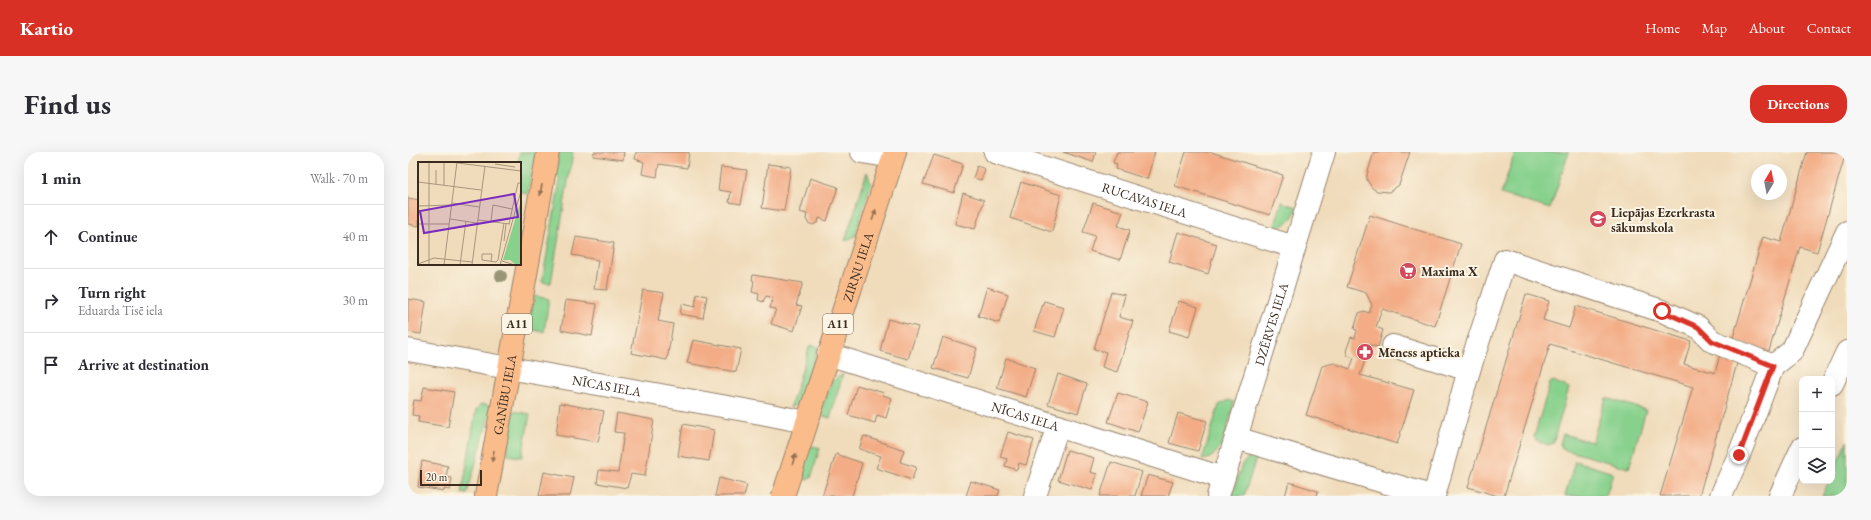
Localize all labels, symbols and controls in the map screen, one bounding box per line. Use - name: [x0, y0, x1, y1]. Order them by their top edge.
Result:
- text: Kartio: [20, 16, 73, 41]
- text: Home: [1645, 19, 1680, 37]
- text: Map: [1702, 19, 1727, 37]
- text: About: [1749, 19, 1785, 37]
- text: Contact: [1807, 19, 1851, 37]
- button: Directions: [1750, 85, 1847, 123]
- text: Find us: [24, 86, 111, 122]
- inset map: [418, 162, 521, 265]
- north arrow: [1751, 164, 1787, 200]
- text: 1 min: [40, 167, 81, 189]
- text: Walk · 70 m: [310, 170, 368, 187]
- street label: RUCAVAS IELA: [1100, 179, 1190, 222]
- one-way arrow: [538, 184, 544, 196]
- place label: Liepājas Ezerkrasta sākumskola: [1611, 204, 1715, 236]
- one-way arrow: [871, 209, 877, 221]
- school or university icon: Liepājas Ezerkrasta sākumskola: [1588, 209, 1608, 229]
- icon: ahead: [40, 226, 62, 248]
- text: Continue: [78, 227, 138, 246]
- text: 40 m: [343, 228, 368, 245]
- street label: ZIRŅU IELA: [839, 229, 878, 304]
- supermarket icon: Maxima X: [1398, 261, 1418, 281]
- place label: Maxima X: [1421, 263, 1478, 280]
- street label: DZĒRVES IELA: [1251, 280, 1293, 368]
- text: Turn right: [78, 283, 146, 302]
- icon: right: [40, 290, 62, 312]
- text: 30 m: [343, 292, 368, 309]
- text: Eduarda Tisē iela: [78, 302, 163, 319]
- route start: [1653, 302, 1671, 320]
- road number: A11: [502, 314, 532, 334]
- road number: A11: [823, 314, 853, 334]
- pharmacy icon: Mēness aptieka: [1355, 342, 1375, 362]
- place label: Mēness aptieka: [1378, 344, 1460, 361]
- street label: GANĪBU IELA: [489, 352, 521, 436]
- icon: arrive: [40, 354, 62, 376]
- text: Arrive at destination: [78, 355, 209, 374]
- street label: NĪCAS IELA: [571, 371, 644, 401]
- map controls: [1799, 376, 1835, 484]
- button: +: [1799, 376, 1835, 412]
- street label: NĪCAS IELA: [989, 398, 1062, 435]
- button: −: [1799, 412, 1835, 448]
- route end: [1730, 446, 1748, 464]
- button: layers: [1799, 448, 1835, 484]
- one-way arrow: [490, 450, 496, 462]
- one-way arrow: [791, 452, 797, 464]
- scale bar: [420, 468, 482, 487]
- text: 20 m: [426, 470, 447, 484]

